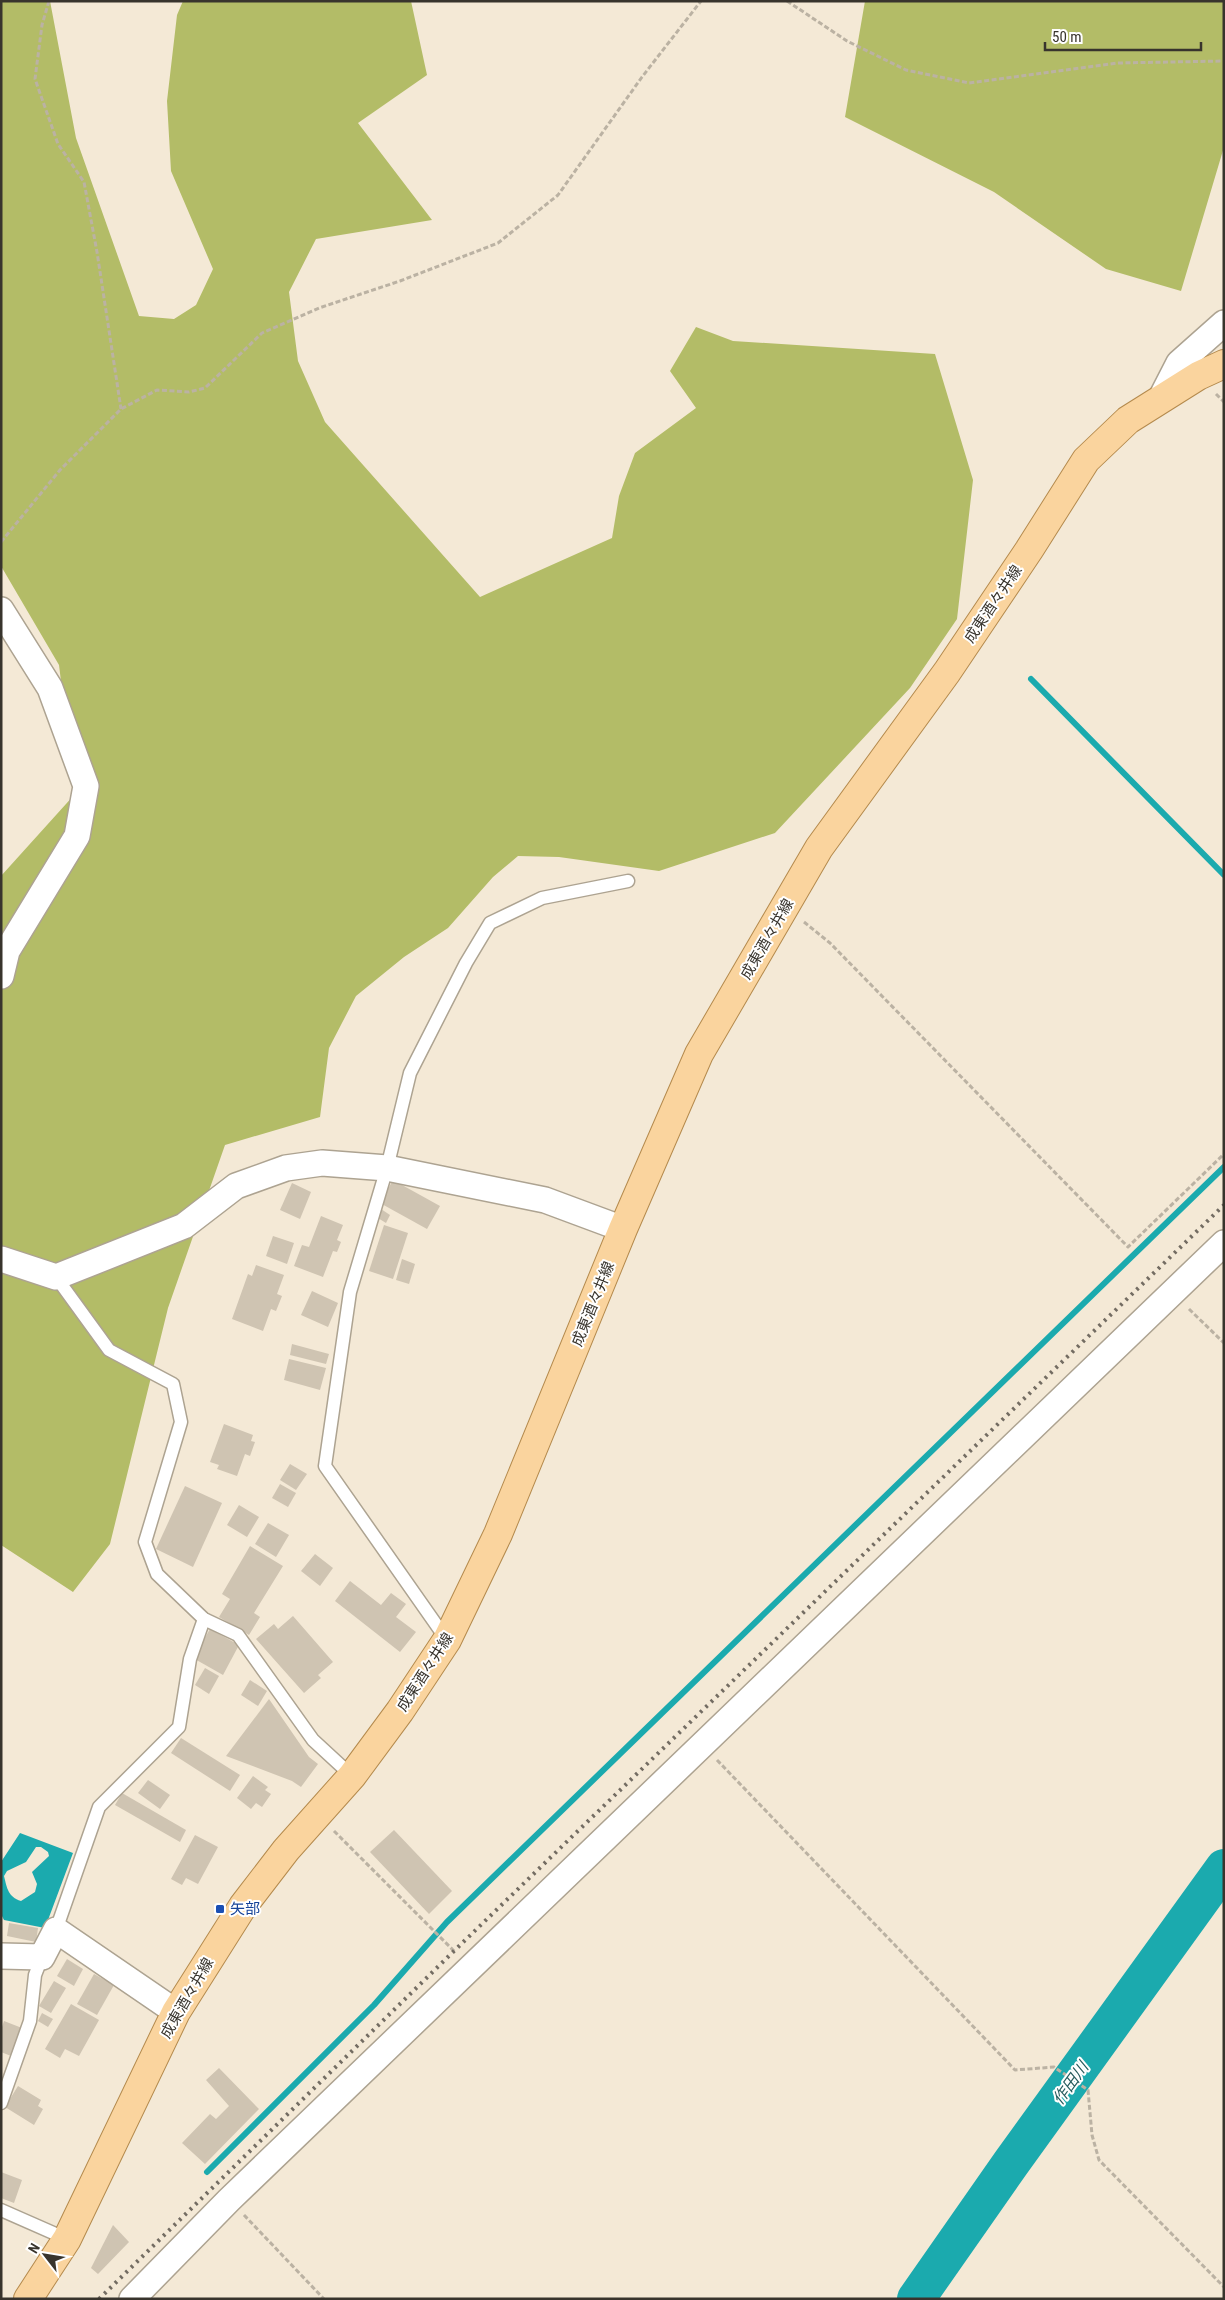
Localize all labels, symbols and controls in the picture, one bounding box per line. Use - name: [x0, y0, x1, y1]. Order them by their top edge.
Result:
- scale bar: [1045, 20, 1201, 52]
- text: 50 m: [1052, 28, 1082, 46]
- street label: 成東酒々井線: [960, 562, 1026, 646]
- street label: 成東酒々井線: [737, 896, 797, 982]
- street label: 成東酒々井線: [568, 1259, 618, 1349]
- street label: 成東酒々井線: [393, 1629, 457, 1715]
- place label: 矢部: [230, 1900, 260, 1918]
- marker: 矢部: [214, 1903, 226, 1915]
- street label: 成東酒々井線: [157, 1955, 217, 2041]
- water label: 作田川: [1049, 2057, 1093, 2108]
- north arrow: [20, 2230, 70, 2280]
- text: N: [25, 2241, 43, 2256]

